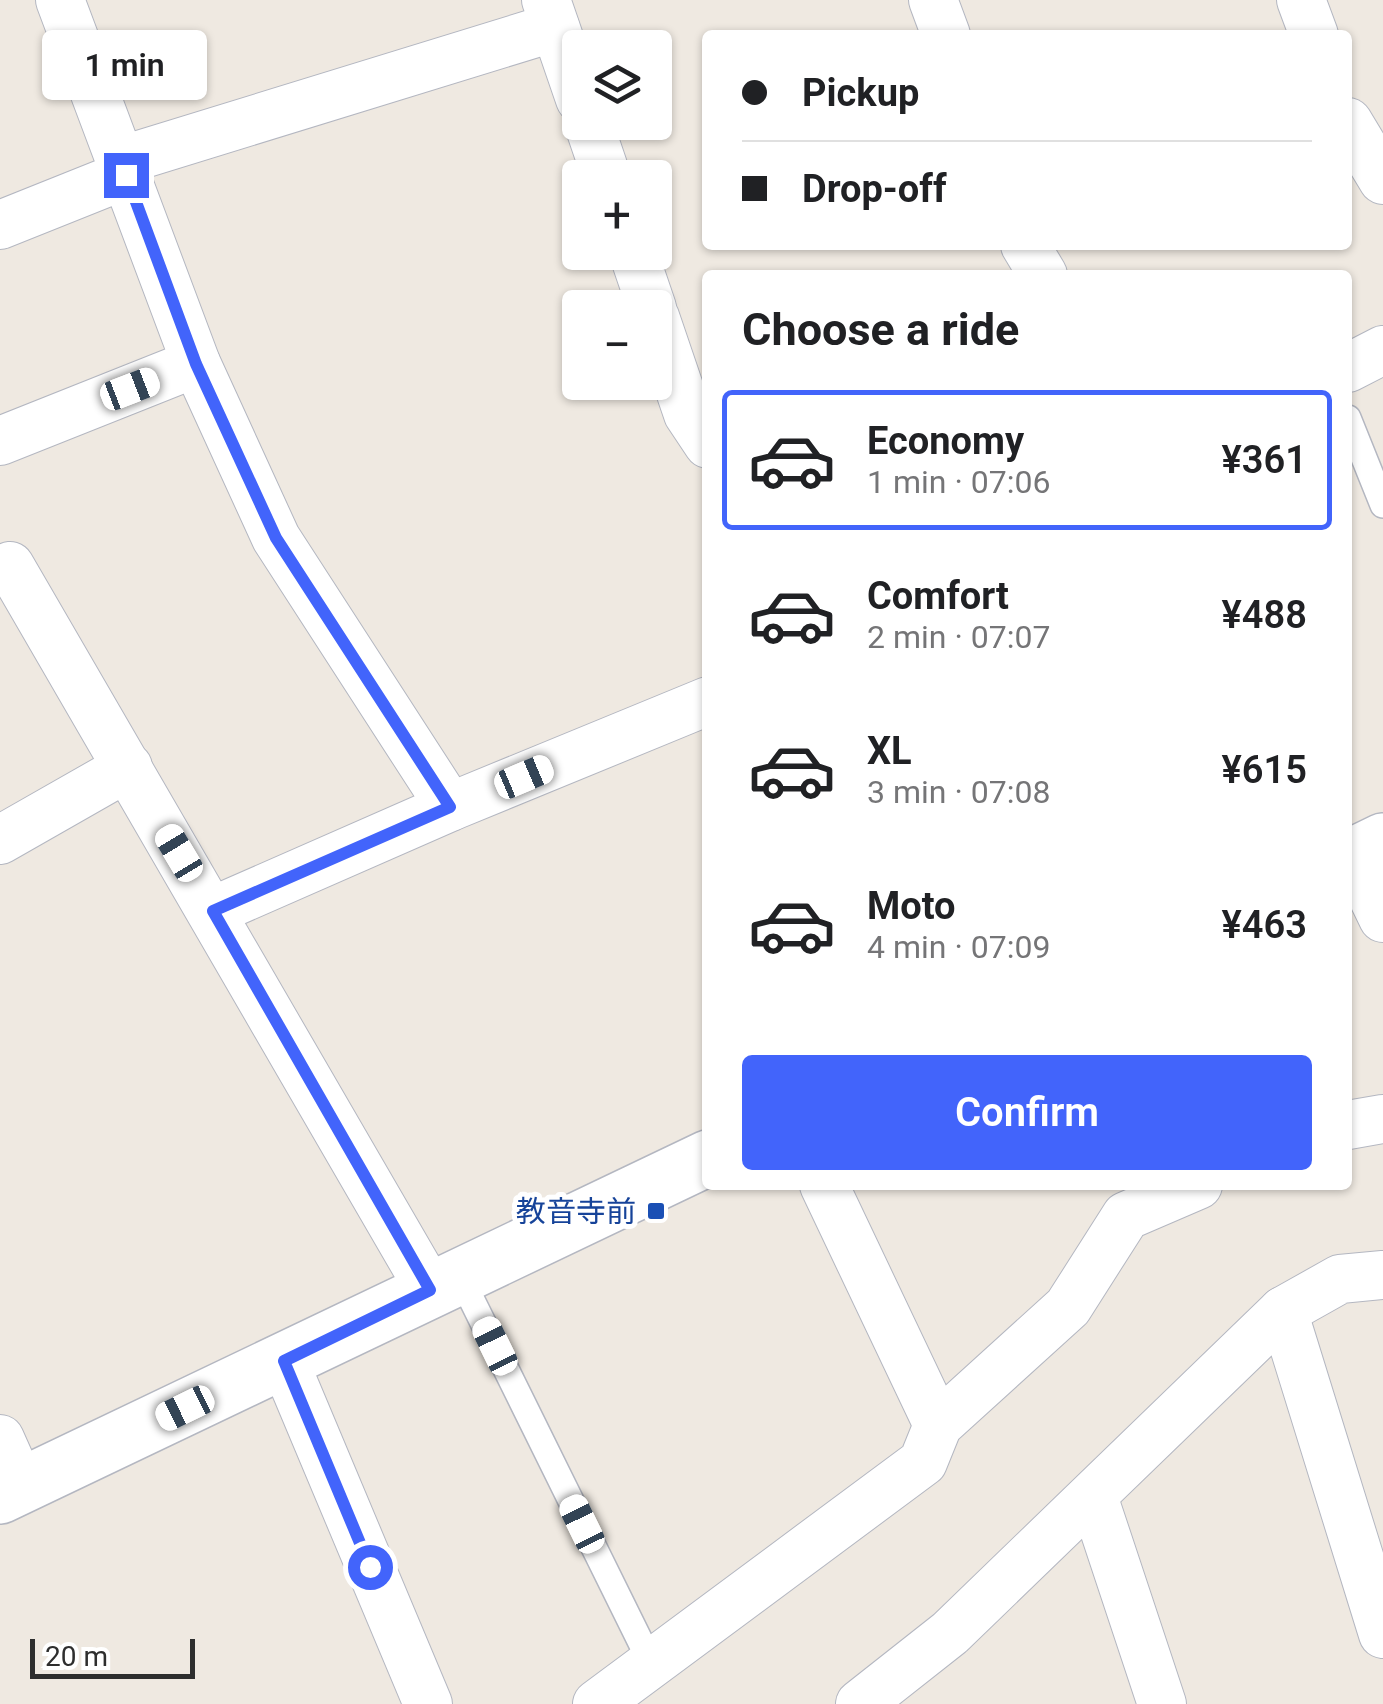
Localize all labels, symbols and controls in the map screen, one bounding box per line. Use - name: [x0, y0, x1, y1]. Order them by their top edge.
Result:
- callout: 1 min: [44, 30, 208, 100]
- map controls: [562, 30, 672, 400]
- button: layers: [562, 30, 672, 140]
- text: 1 min: [84, 46, 165, 84]
- text: Pickup: [802, 71, 919, 115]
- route end: [104, 153, 149, 198]
- button: +: [562, 160, 672, 270]
- text: Drop-off: [802, 167, 947, 211]
- button: −: [562, 290, 672, 400]
- text: Choose a ride: [742, 303, 1019, 356]
- car: [97, 364, 163, 414]
- icon: car: [747, 415, 837, 505]
- text: Economy: [867, 419, 1024, 463]
- text: ¥361: [1222, 438, 1307, 482]
- text: 1 min · 07:06: [867, 463, 1050, 501]
- icon: car: [747, 570, 837, 660]
- text: Comfort: [867, 574, 1009, 618]
- text: ¥488: [1222, 593, 1307, 637]
- text: 2 min · 07:07: [867, 618, 1050, 656]
- icon: car: [747, 725, 837, 815]
- text: XL: [867, 729, 912, 773]
- text: ¥615: [1222, 748, 1307, 792]
- car: [491, 751, 557, 803]
- text: 3 min · 07:08: [867, 773, 1050, 811]
- car: [151, 820, 207, 886]
- icon: car: [747, 880, 837, 970]
- text: Moto: [867, 884, 956, 928]
- text: ¥463: [1222, 903, 1307, 947]
- text: 4 min · 07:09: [867, 928, 1050, 966]
- button: Confirm: [742, 1055, 1312, 1170]
- place label: 教音寺前: [516, 1194, 636, 1229]
- marker: 教音寺前: [645, 1200, 667, 1222]
- car: [468, 1312, 522, 1380]
- car: [151, 1381, 219, 1435]
- car: [555, 1490, 609, 1558]
- route start: [348, 1545, 393, 1590]
- scale bar: [30, 1634, 195, 1678]
- text: 20 m: [45, 1640, 108, 1673]

